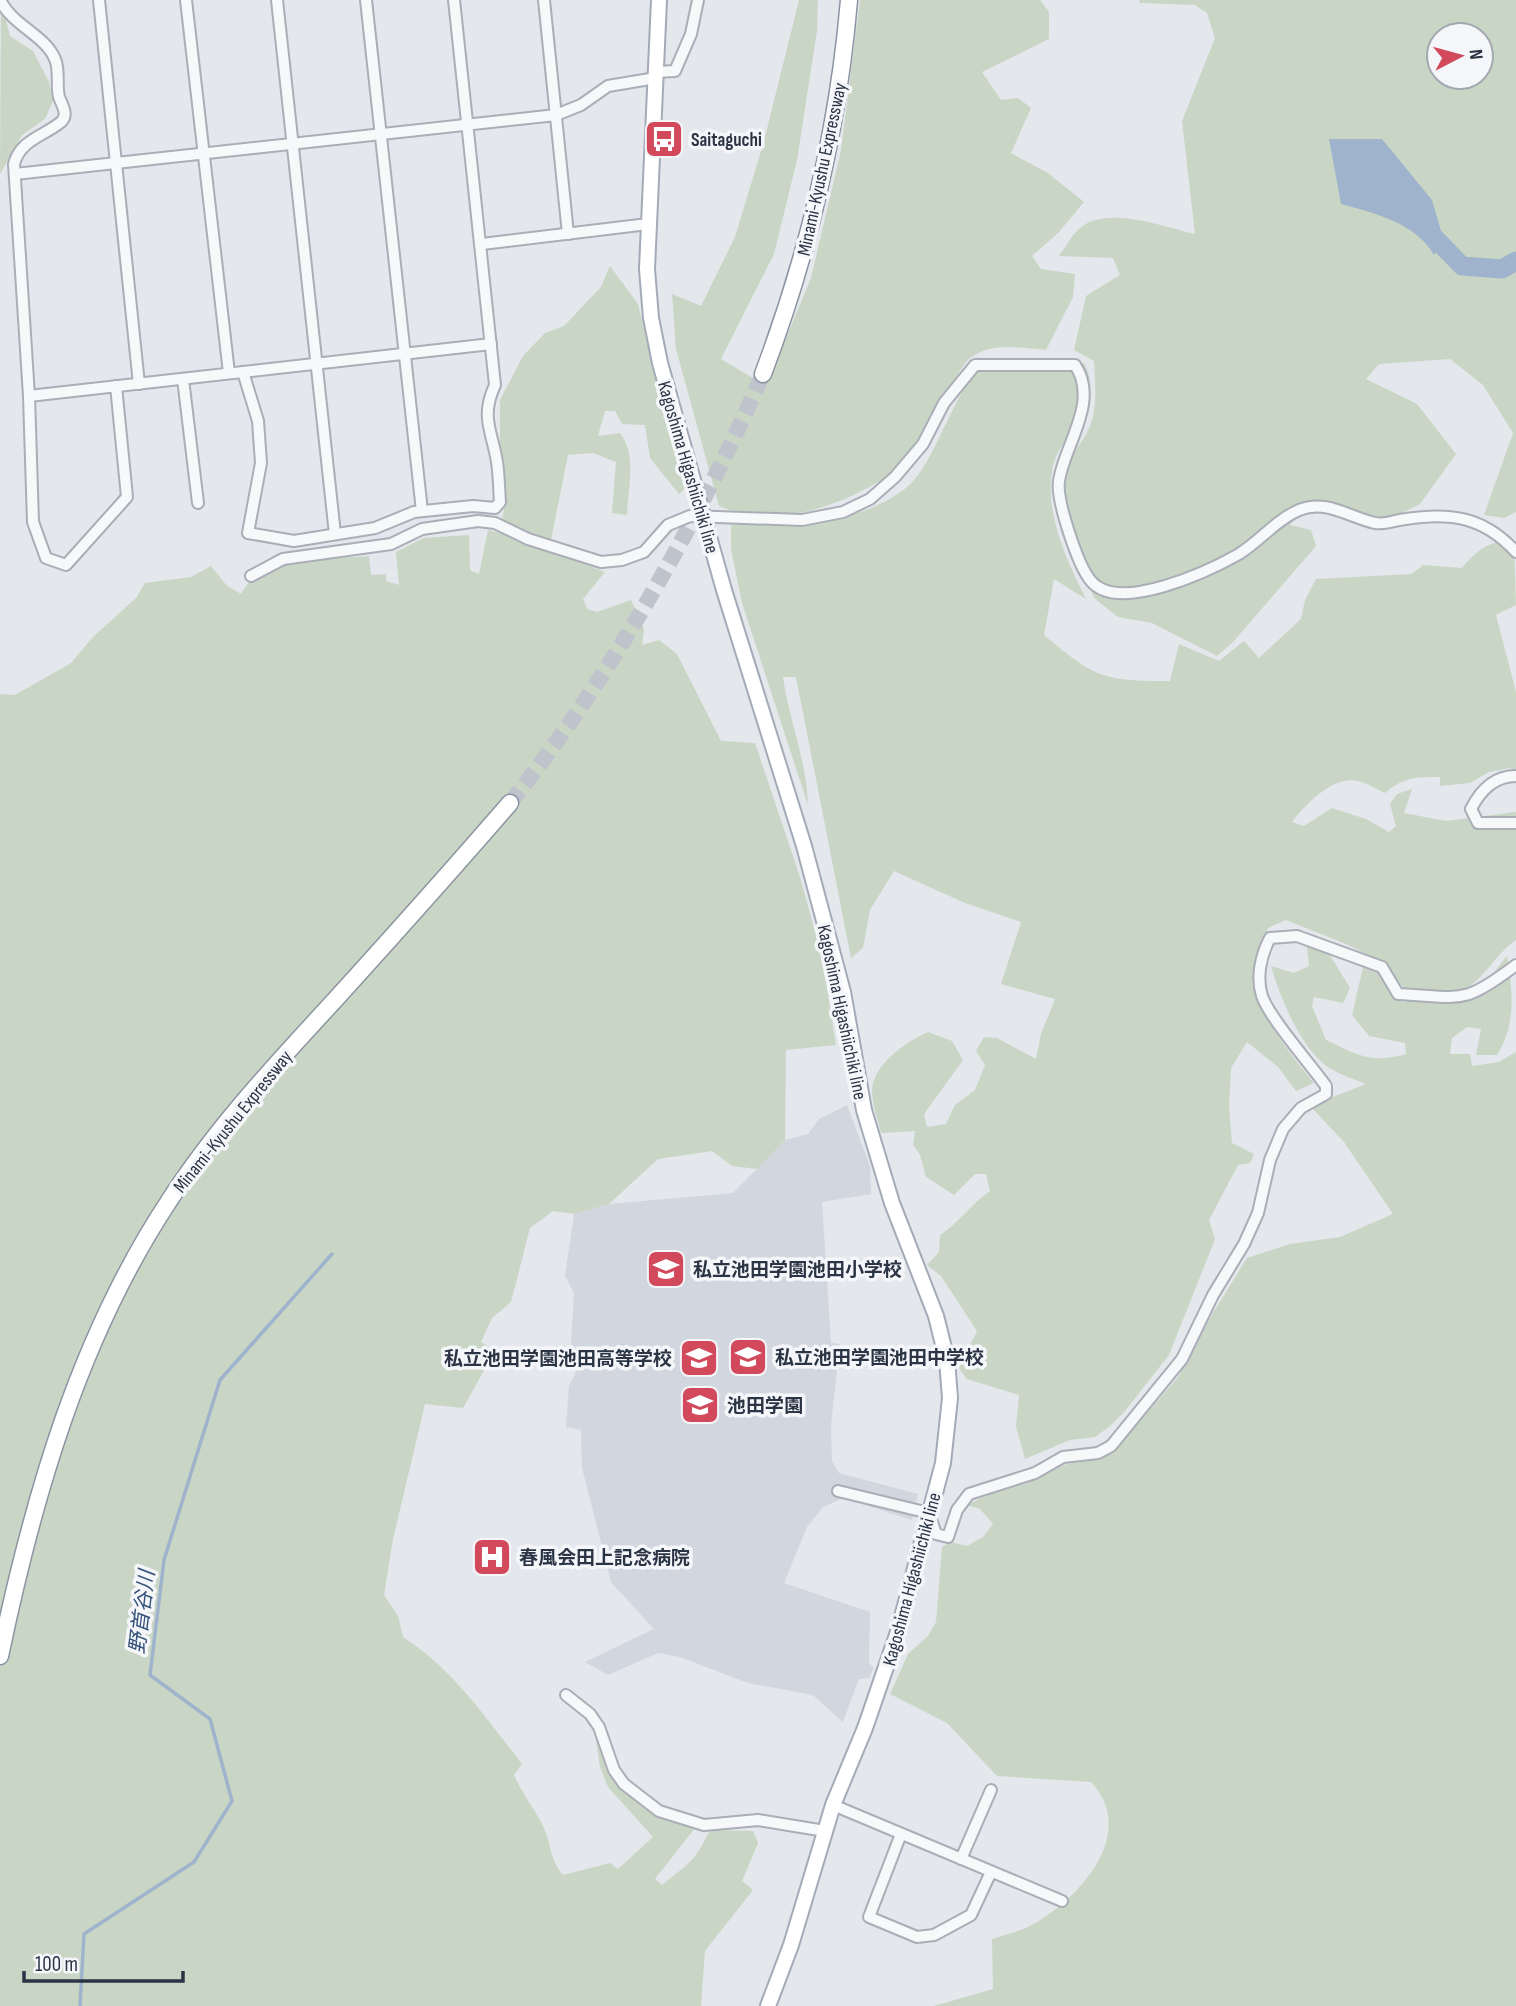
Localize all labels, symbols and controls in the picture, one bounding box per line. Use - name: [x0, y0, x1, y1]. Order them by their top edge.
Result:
- north arrow: [1425, 21, 1495, 91]
- text: N: [1463, 48, 1487, 61]
- street label: Minami-Kyushu Expressway: [793, 80, 852, 258]
- bus stop icon: Saitaguchi: [643, 118, 685, 160]
- place label: Saitaguchi: [691, 129, 762, 152]
- street label: Kagoshima Higashiichiki line: [652, 378, 723, 556]
- street label: Kagoshima Higashiichiki line: [812, 923, 871, 1102]
- street label: Minami-Kyushu Expressway: [169, 1046, 298, 1198]
- school or university icon: 私立池田学園池田小学校: [645, 1248, 687, 1290]
- place label: 私立池田学園池田小学校: [693, 1259, 902, 1282]
- school or university icon: 私立池田学園池田中学校: [727, 1336, 769, 1378]
- school or university icon: 私立池田学園池田高等学校: [678, 1337, 720, 1379]
- place label: 私立池田学園池田中学校: [775, 1347, 984, 1370]
- place label: 私立池田学園池田高等学校: [444, 1348, 672, 1371]
- school or university icon: 池田学園: [679, 1384, 721, 1426]
- place label: 池田学園: [727, 1395, 803, 1418]
- street label: Kagoshima Higashiichiki line: [878, 1490, 947, 1669]
- hospital icon: 春風会田上記念病院: [471, 1536, 513, 1578]
- place label: 春風会田上記念病院: [519, 1547, 690, 1570]
- water label: 野首谷川: [125, 1567, 160, 1655]
- scale bar: [24, 1940, 184, 1984]
- text: 100 m: [35, 1952, 78, 1977]

